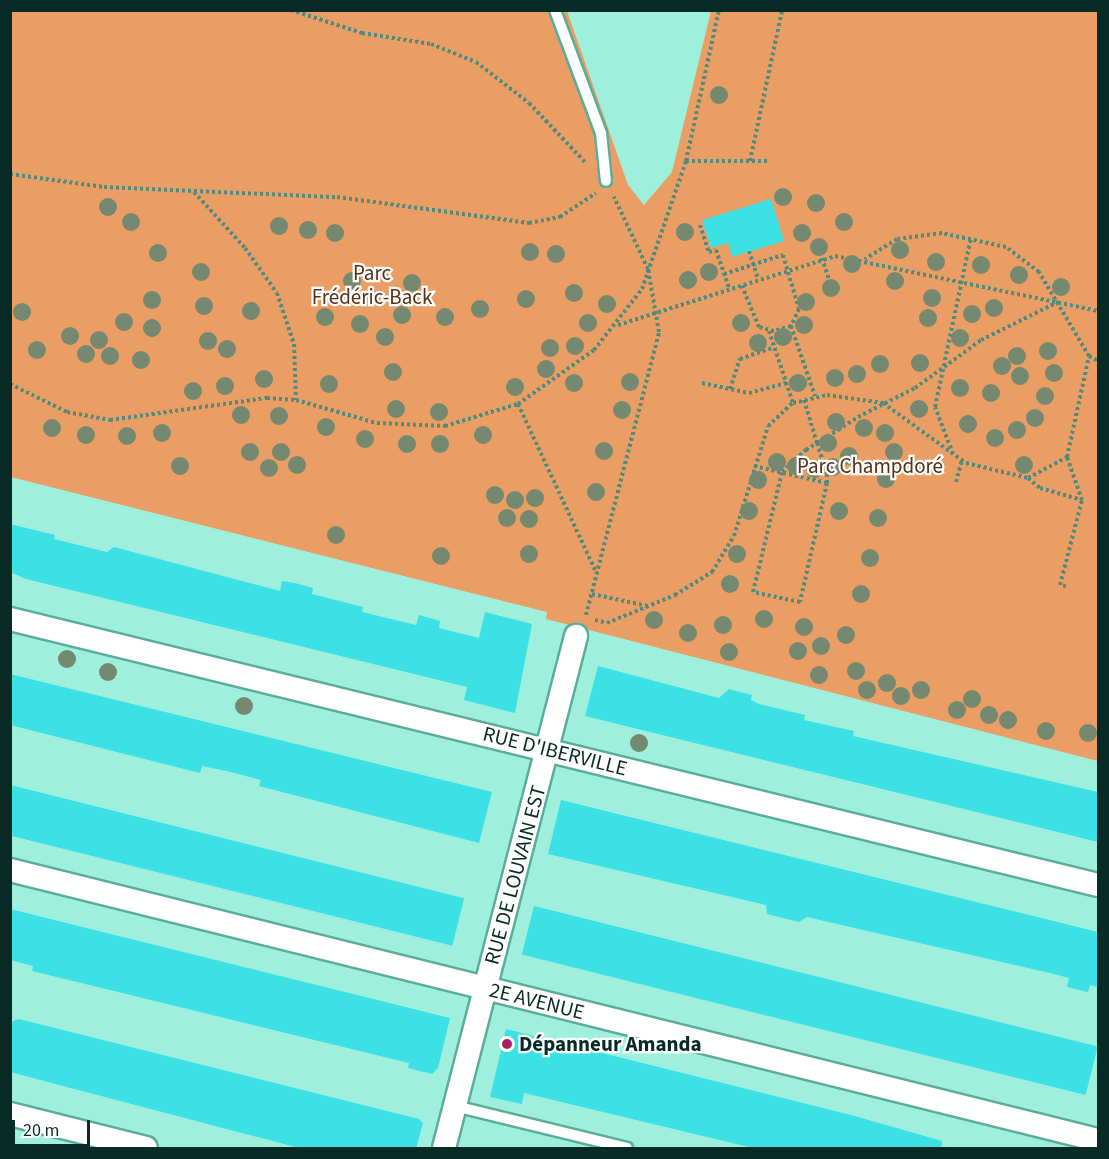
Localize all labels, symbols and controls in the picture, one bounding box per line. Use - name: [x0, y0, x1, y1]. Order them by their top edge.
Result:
- park label: Parc Frédéric-Back: [312, 260, 432, 310]
- park label: Parc Champdoré: [797, 453, 943, 479]
- street label: RUE D'IBERVILLE: [480, 721, 630, 781]
- street label: RUE DE LOUVAIN EST: [479, 783, 551, 967]
- street label: 2E AVENUE: [487, 977, 587, 1025]
- place label: Dépanneur Amanda: [519, 1031, 702, 1057]
- marker: Dépanneur Amanda: [500, 1037, 514, 1051]
- scale bar: [15, 1108, 93, 1146]
- text: 20 m: [23, 1118, 59, 1143]

